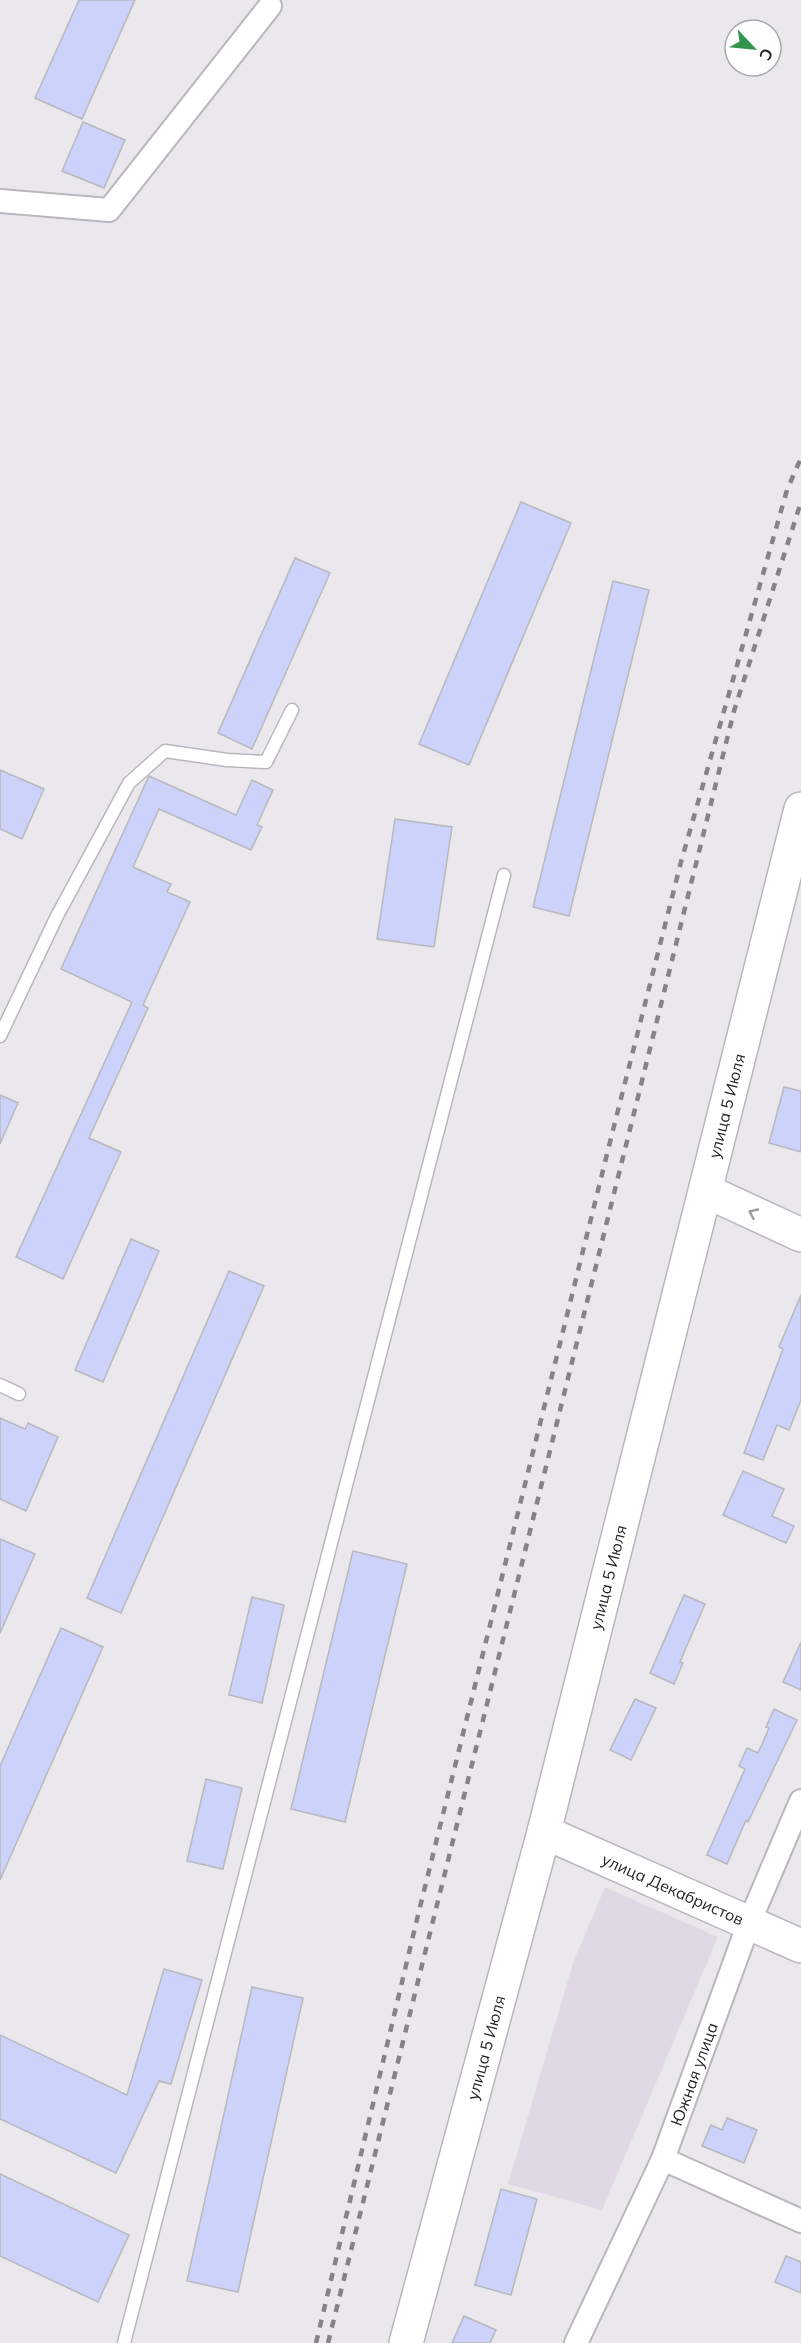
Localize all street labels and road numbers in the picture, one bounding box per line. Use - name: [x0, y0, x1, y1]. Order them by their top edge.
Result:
- street label: улица 5 Июля: [704, 1051, 749, 1160]
- street label: улица 5 Июля: [585, 1523, 631, 1632]
- street label: улица Декабристов: [599, 1849, 747, 1929]
- street label: улица 5 Июля: [462, 1993, 509, 2102]
- street label: Южная улица: [666, 2020, 722, 2128]

